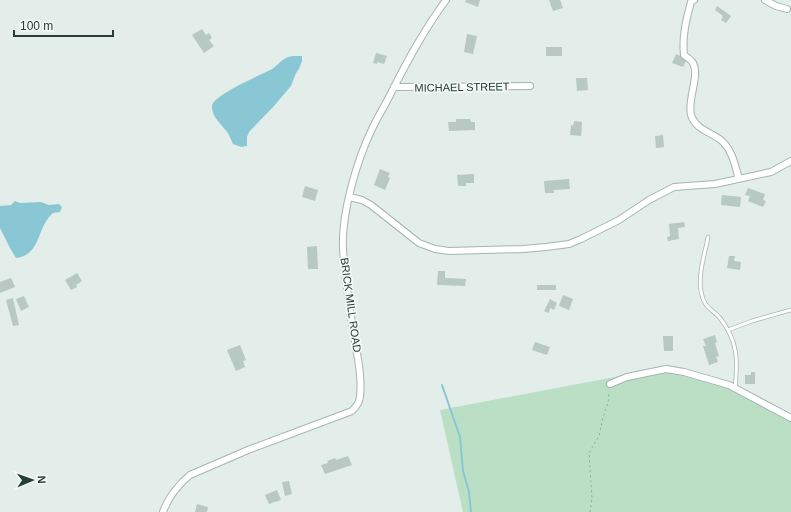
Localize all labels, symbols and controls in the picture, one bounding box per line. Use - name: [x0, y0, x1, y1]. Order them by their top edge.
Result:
- scale bar: [14, 12, 113, 38]
- text: 100 m: [20, 19, 53, 33]
- street label: MICHAEL STREET: [414, 80, 510, 94]
- street label: BRICK MILL ROAD: [338, 257, 364, 353]
- north arrow: [12, 460, 52, 500]
- text: N: [36, 475, 48, 484]

